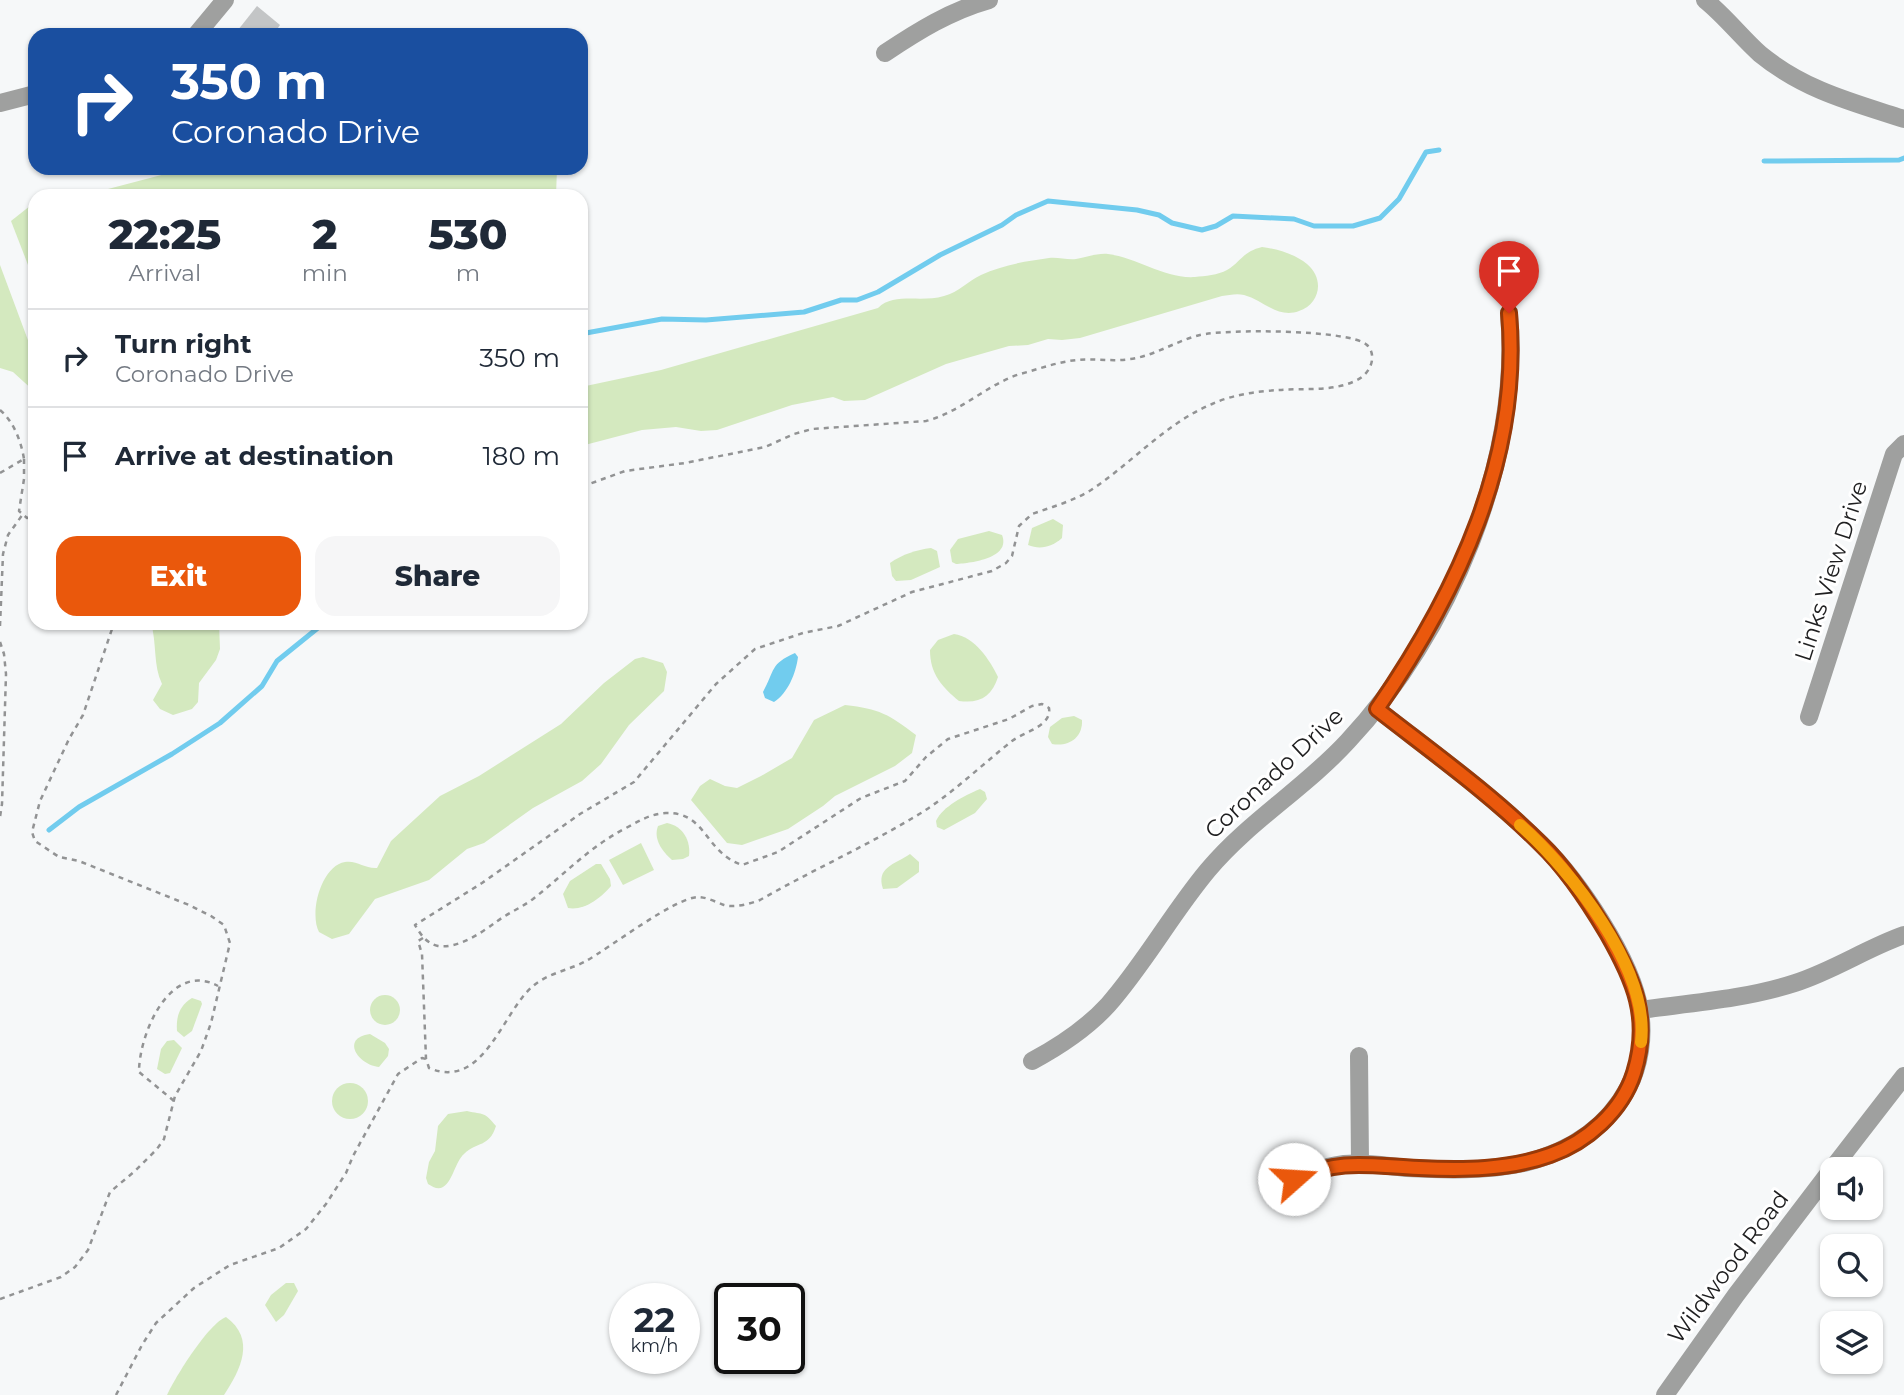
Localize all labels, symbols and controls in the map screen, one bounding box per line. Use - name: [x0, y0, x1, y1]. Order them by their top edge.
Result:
- text: 350 m: [171, 52, 327, 111]
- icon: right: [56, 56, 147, 147]
- text: Coronado Drive: [171, 112, 420, 151]
- text: 22:25: [108, 208, 221, 260]
- text: 2: [312, 208, 337, 260]
- text: 530: [428, 208, 508, 260]
- pin: [1479, 241, 1539, 313]
- icon: arrive: [1490, 252, 1528, 290]
- text: Arrival: [129, 259, 201, 287]
- text: min: [302, 259, 348, 287]
- text: m: [456, 259, 480, 287]
- text: Turn right: [115, 328, 251, 360]
- icon: right: [56, 339, 94, 377]
- text: 350 m: [479, 342, 560, 374]
- text: Coronado Drive: [115, 360, 294, 388]
- icon: arrive: [56, 437, 94, 475]
- text: Arrive at destination: [115, 440, 394, 472]
- text: 180 m: [482, 440, 560, 472]
- street label: Links View Drive: [1789, 477, 1873, 665]
- button: Exit: [56, 536, 301, 616]
- button: Share: [315, 536, 560, 616]
- street label: Coronado Drive: [1199, 702, 1349, 844]
- position arrow: [1257, 1142, 1331, 1216]
- map controls: [1820, 1157, 1883, 1374]
- button: sound: [1820, 1157, 1883, 1220]
- street label: Wildwood Road: [1662, 1185, 1794, 1349]
- button: search: [1820, 1234, 1883, 1297]
- speed limit sign: 30: [714, 1283, 805, 1374]
- text: 22: [634, 1298, 675, 1341]
- button: layers: [1820, 1311, 1883, 1374]
- text: km/h: [630, 1335, 679, 1357]

